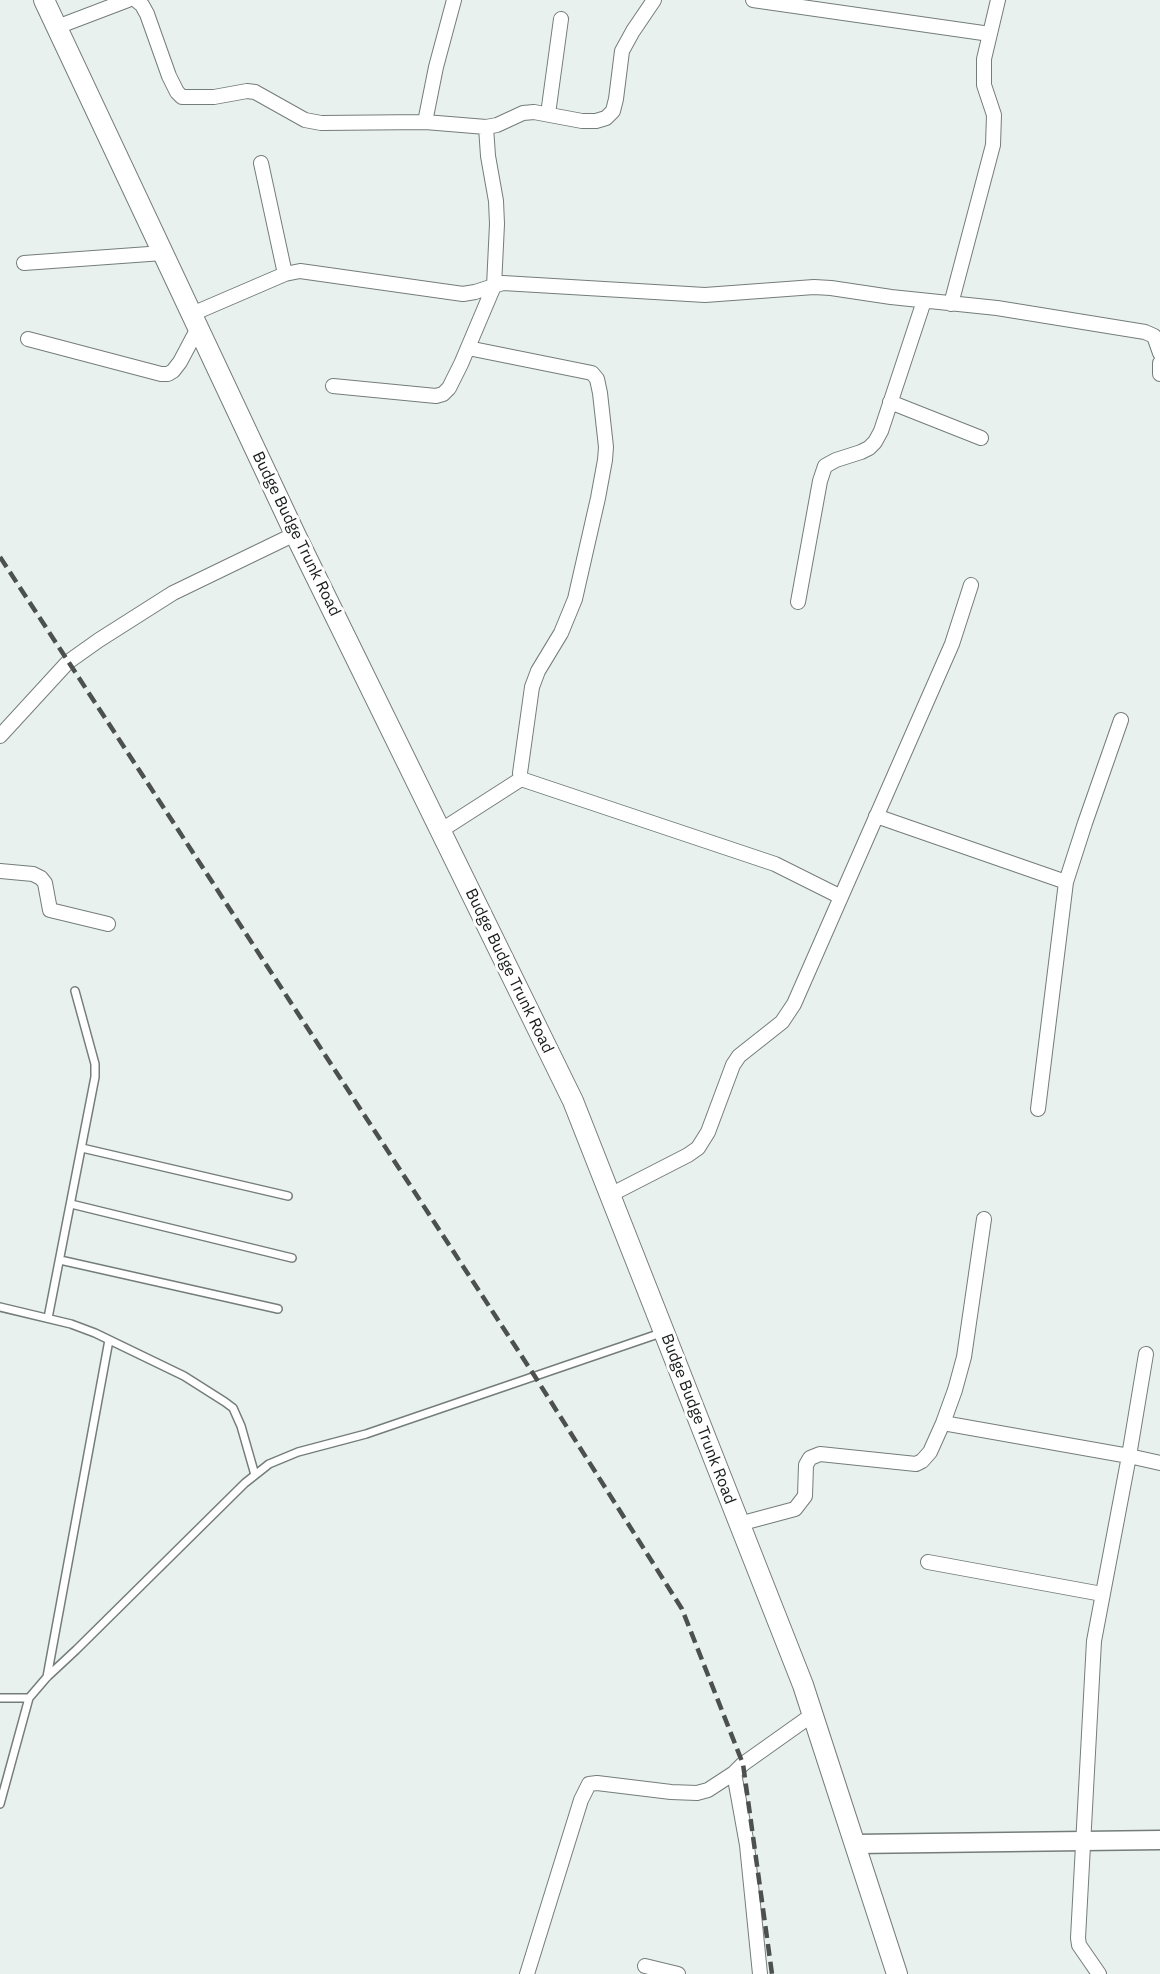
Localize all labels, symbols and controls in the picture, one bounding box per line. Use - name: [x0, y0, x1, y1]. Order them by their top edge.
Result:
- street label: Budge Budge Trunk Road: [248, 448, 344, 620]
- street label: Budge Budge Trunk Road: [461, 885, 557, 1057]
- street label: Budge Budge Trunk Road: [657, 1331, 739, 1507]

